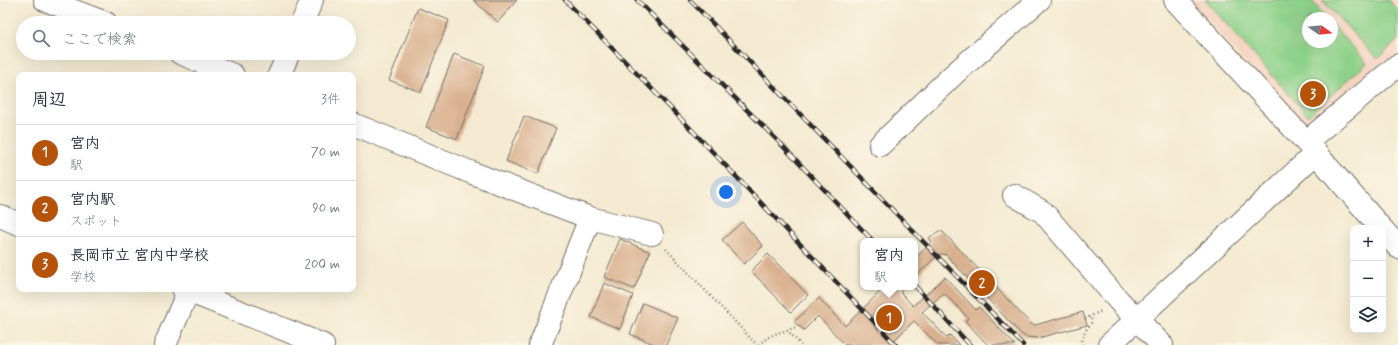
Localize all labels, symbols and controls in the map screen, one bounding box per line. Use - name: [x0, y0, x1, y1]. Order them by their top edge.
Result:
- north arrow: [1302, 12, 1338, 48]
- search box: [16, 16, 356, 60]
- icon: search: [30, 27, 52, 49]
- text: ここで検索: [62, 30, 137, 50]
- pin: 3: [1300, 79, 1326, 109]
- text: 周辺: [32, 89, 66, 111]
- text: 3件: [321, 91, 340, 108]
- text: 宮内: [70, 134, 100, 154]
- text: 1: [42, 144, 48, 161]
- text: 70 m: [311, 144, 340, 161]
- text: 駅: [70, 157, 83, 174]
- your location: [716, 182, 736, 202]
- text: 宮内駅: [70, 190, 115, 210]
- text: 2: [42, 200, 48, 217]
- text: 90 m: [312, 200, 340, 217]
- text: スポット: [70, 213, 122, 230]
- map controls: [1350, 225, 1386, 333]
- button: +: [1350, 225, 1386, 261]
- popup: [860, 238, 918, 290]
- text: 長岡市立 宮内中学校: [70, 246, 209, 266]
- text: 宮内: [874, 246, 904, 266]
- text: 3: [42, 256, 48, 273]
- text: 200 m: [305, 256, 340, 273]
- button: −: [1350, 261, 1386, 297]
- pin: 2: [969, 268, 995, 298]
- text: 学校: [70, 269, 96, 286]
- text: 駅: [874, 269, 887, 286]
- button: layers: [1350, 297, 1386, 333]
- pin: 1: [876, 303, 902, 333]

